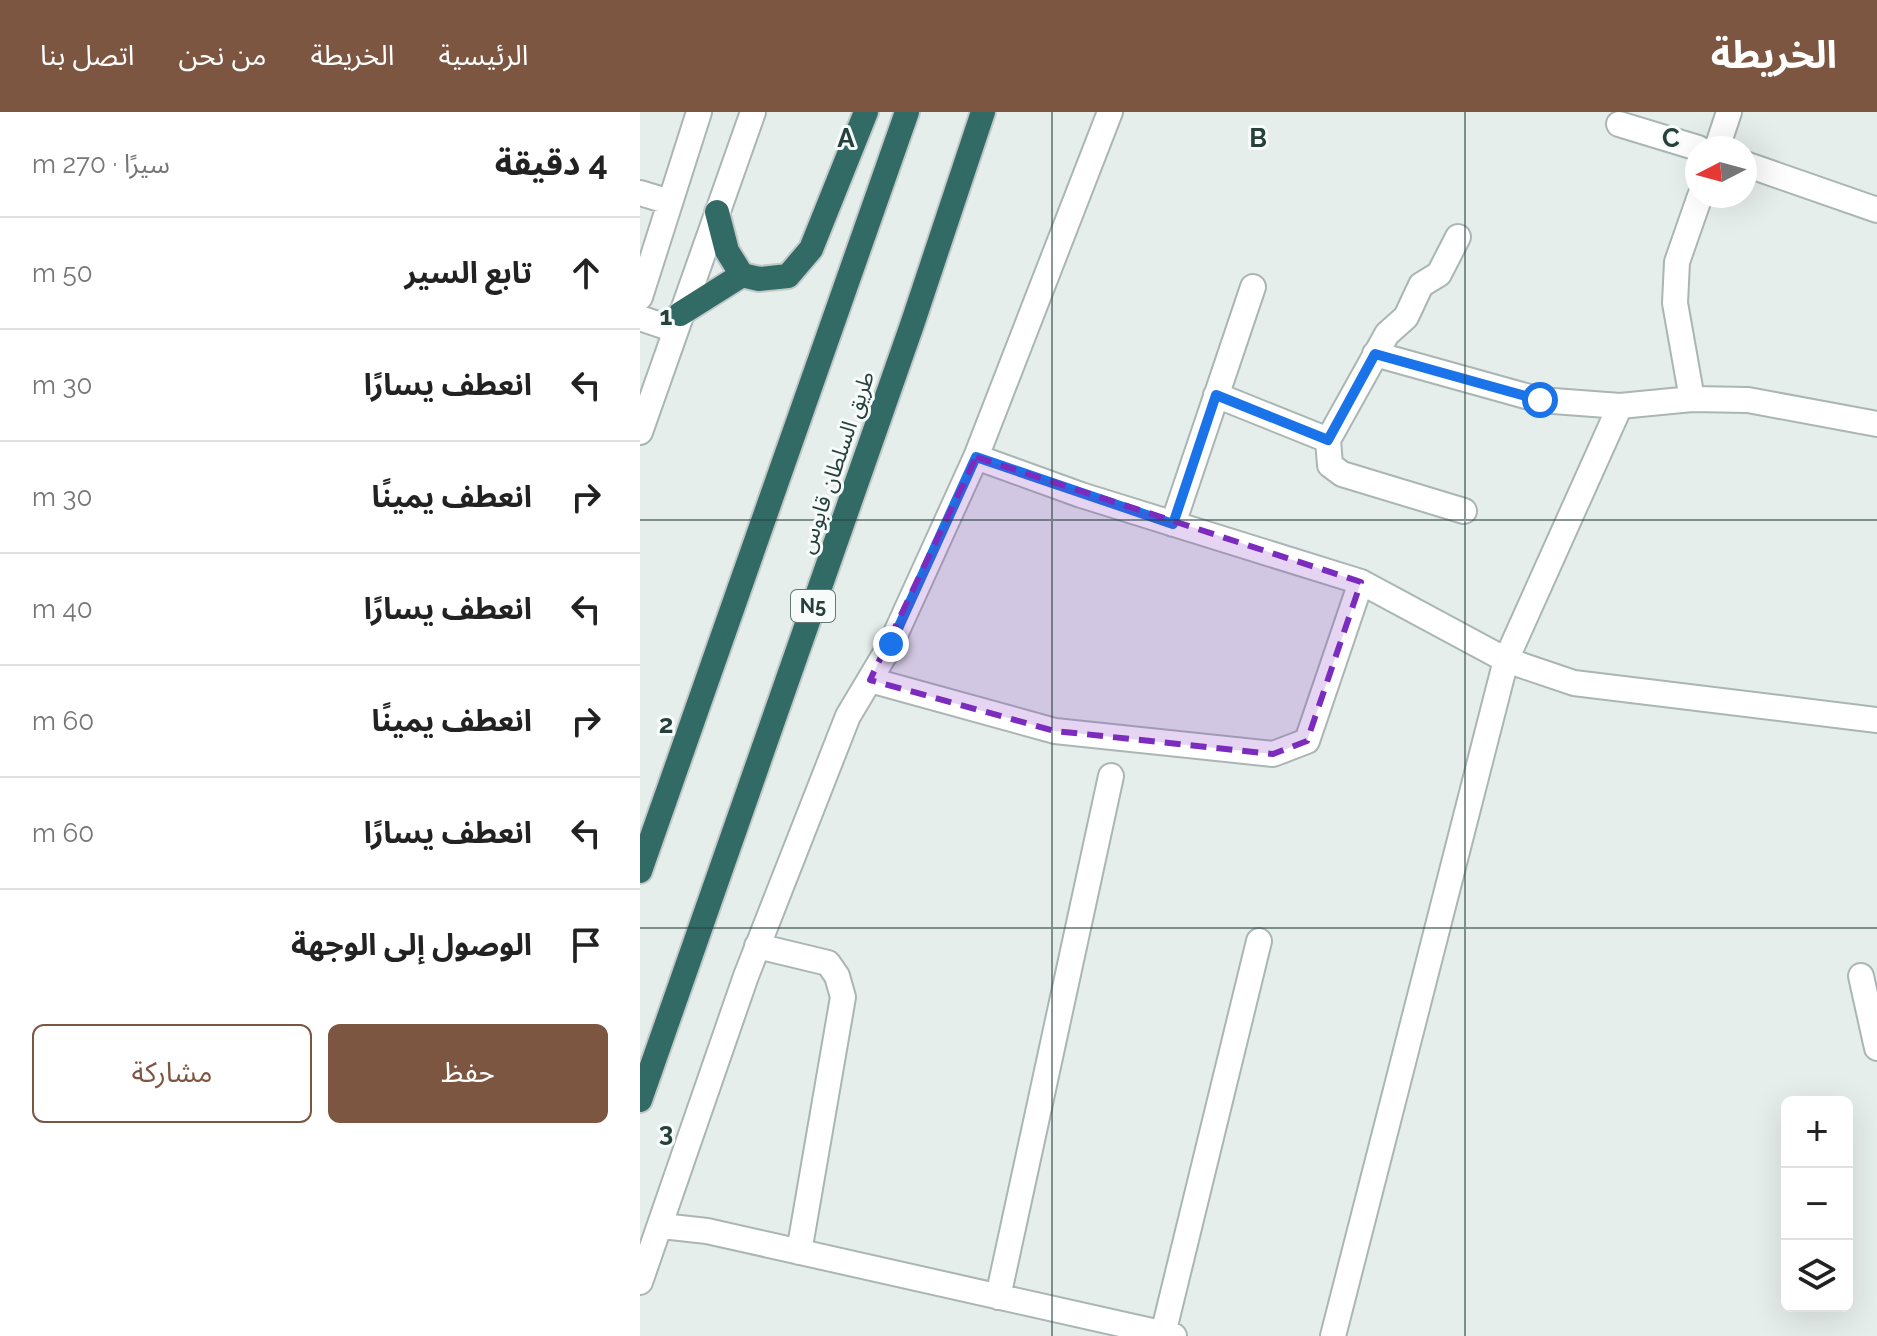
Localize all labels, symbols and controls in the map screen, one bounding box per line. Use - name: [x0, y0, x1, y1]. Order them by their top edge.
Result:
- text: الخريطة: [1711, 32, 1837, 77]
- text: اتصل بنا: [40, 39, 134, 72]
- text: من نحن: [178, 39, 267, 72]
- text: الخريطة: [311, 39, 394, 72]
- text: الرئيسية: [438, 39, 529, 72]
- text: A: [837, 123, 855, 153]
- text: B: [1249, 123, 1267, 153]
- text: C: [1662, 123, 1680, 153]
- north arrow: [1685, 136, 1757, 208]
- text: 4 دقيقة: [495, 143, 608, 183]
- text: سيرًا · 270 m: [32, 149, 170, 179]
- icon: ahead: [564, 251, 608, 295]
- text: تابع السير: [404, 255, 532, 290]
- text: 50 m: [32, 258, 93, 288]
- text: 1: [660, 301, 673, 331]
- icon: left: [564, 363, 608, 407]
- text: انعطف يسارًا: [364, 367, 532, 402]
- street label: طريق السلطان قابوس: [793, 367, 880, 557]
- text: 30 m: [32, 370, 92, 400]
- route start: [1522, 382, 1558, 418]
- icon: right: [564, 475, 608, 519]
- text: انعطف يمينًا: [371, 479, 532, 514]
- text: 30 m: [32, 482, 92, 512]
- icon: left: [564, 587, 608, 631]
- road number: N5: [791, 590, 835, 622]
- text: انعطف يسارًا: [364, 591, 532, 626]
- text: 40 m: [32, 594, 93, 624]
- route end: [873, 626, 909, 662]
- icon: right: [564, 699, 608, 743]
- text: انعطف يمينًا: [371, 703, 532, 738]
- text: 60 m: [32, 706, 94, 736]
- text: 2: [659, 709, 673, 739]
- icon: left: [564, 811, 608, 855]
- text: انعطف يسارًا: [364, 815, 532, 850]
- text: 60 m: [32, 818, 94, 848]
- icon: arrive: [564, 923, 608, 967]
- text: الوصول إلى الوجهة: [291, 927, 532, 962]
- button: مشاركة: [32, 1024, 312, 1123]
- button: حفظ: [328, 1024, 608, 1123]
- map controls: [1781, 1096, 1853, 1312]
- button: +: [1781, 1096, 1853, 1168]
- text: 3: [659, 1117, 673, 1147]
- button: −: [1781, 1168, 1853, 1240]
- button: layers: [1781, 1240, 1853, 1312]

